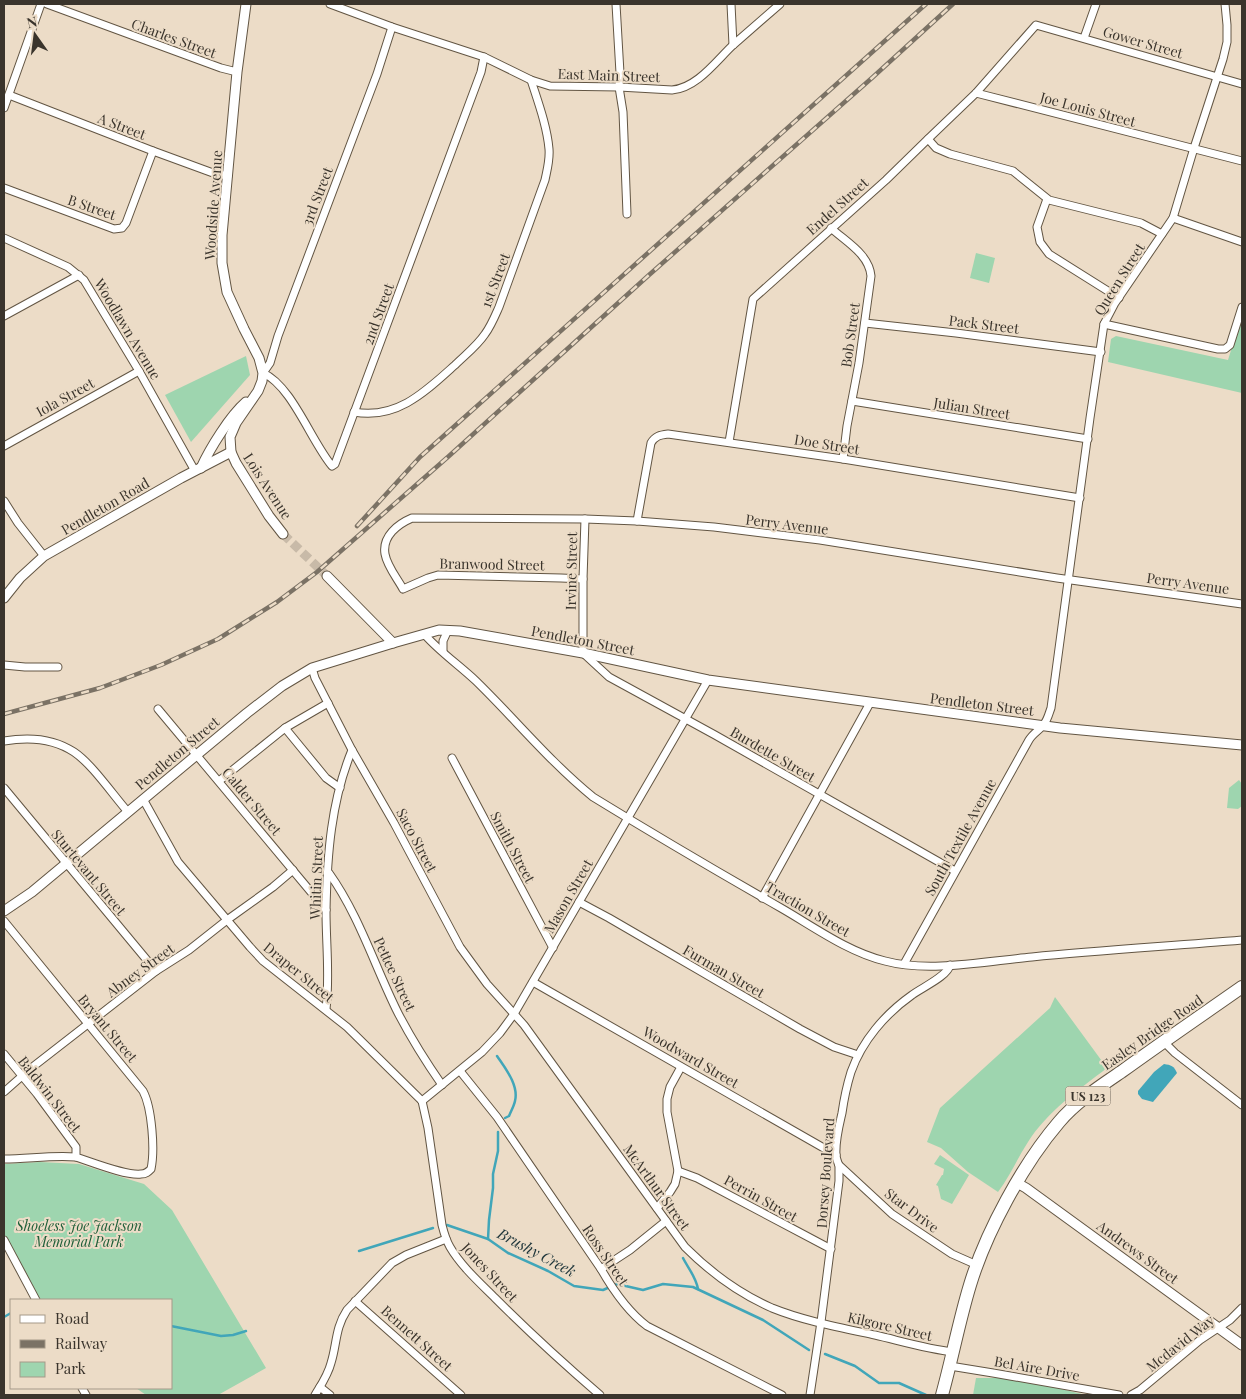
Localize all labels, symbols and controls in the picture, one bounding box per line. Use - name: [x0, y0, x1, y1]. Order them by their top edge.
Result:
- north arrow: [10, 10, 60, 60]
- text: N: [25, 11, 39, 32]
- street label: Charles Street: [129, 14, 220, 63]
- street label: Gower Street: [1101, 22, 1186, 63]
- street label: East Main Street: [557, 64, 662, 86]
- street label: Joe Louis Street: [1037, 87, 1139, 131]
- street label: A Street: [94, 108, 150, 144]
- street label: Woodside Avenue: [200, 149, 226, 262]
- street label: 3rd Street: [297, 163, 337, 228]
- street label: Endel Street: [802, 172, 873, 239]
- street label: B Street: [65, 190, 120, 224]
- street label: Queen Street: [1089, 238, 1149, 319]
- street label: 1st Street: [476, 249, 514, 310]
- street label: Woodlawn Avenue: [90, 274, 166, 383]
- street label: 2nd Street: [358, 280, 398, 347]
- street label: Bob Street: [836, 300, 864, 369]
- street label: Pack Street: [948, 310, 1021, 338]
- street label: Iola Street: [32, 373, 98, 421]
- street label: Julian Street: [931, 392, 1013, 424]
- street label: Doe Street: [793, 429, 862, 459]
- street label: Lois Avenue: [239, 449, 297, 523]
- street label: Pendleton Road: [57, 473, 153, 539]
- street label: Perry Avenue: [744, 509, 830, 539]
- street label: Irvine Street: [561, 531, 581, 610]
- street label: Branwood Street: [439, 554, 546, 574]
- street label: Perry Avenue: [1145, 568, 1231, 598]
- street label: Pendleton Street: [530, 621, 637, 660]
- street label: Pendleton Street: [929, 688, 1036, 720]
- street label: Pendleton Street: [131, 711, 224, 794]
- street label: Burdette Street: [727, 722, 820, 787]
- street label: Calder Street: [218, 763, 287, 840]
- street label: South Textile Avenue: [920, 775, 1000, 899]
- street label: Saco Street: [392, 805, 442, 876]
- street label: Smith Street: [486, 808, 540, 887]
- street label: Sturtevant Street: [47, 825, 131, 920]
- street label: Whitin Street: [305, 835, 327, 921]
- street label: Mason Street: [539, 855, 597, 936]
- street label: Traction Street: [762, 877, 855, 941]
- street label: Pettee Street: [370, 934, 421, 1015]
- street label: Abney Street: [101, 938, 179, 1002]
- street label: Draper Street: [260, 938, 339, 1007]
- street label: Furman Street: [680, 940, 769, 1003]
- street label: Bryant Street: [74, 990, 143, 1067]
- street label: Easley Bridge Road: [1098, 990, 1206, 1074]
- street label: Woodward Street: [639, 1021, 743, 1093]
- street label: Baldwin Street: [14, 1052, 86, 1137]
- road number: US 123: [1066, 1086, 1110, 1106]
- street label: Dorsey Boulevard: [812, 1117, 838, 1229]
- street label: McArthur Street: [619, 1140, 695, 1235]
- street label: Perrin Street: [721, 1170, 802, 1226]
- street label: Star Drive: [881, 1183, 943, 1237]
- street label: Andrews Street: [1093, 1215, 1183, 1289]
- park label: Shoeless Joe Jackson Memorial Park: [15, 1216, 142, 1251]
- street label: Ross Street: [578, 1221, 634, 1290]
- water label: Brushy Creek: [494, 1223, 580, 1281]
- street label: Jones Street: [457, 1237, 523, 1307]
- legend: [10, 1299, 172, 1389]
- street label: Bennett Street: [377, 1301, 457, 1376]
- street label: Kilgore Street: [846, 1307, 935, 1345]
- text: Road: [55, 1308, 89, 1328]
- street label: Mcdavid Way: [1142, 1310, 1218, 1376]
- text: Railway: [55, 1333, 108, 1353]
- street label: Bel Aire Drive: [993, 1351, 1081, 1385]
- text: Park: [55, 1358, 87, 1378]

